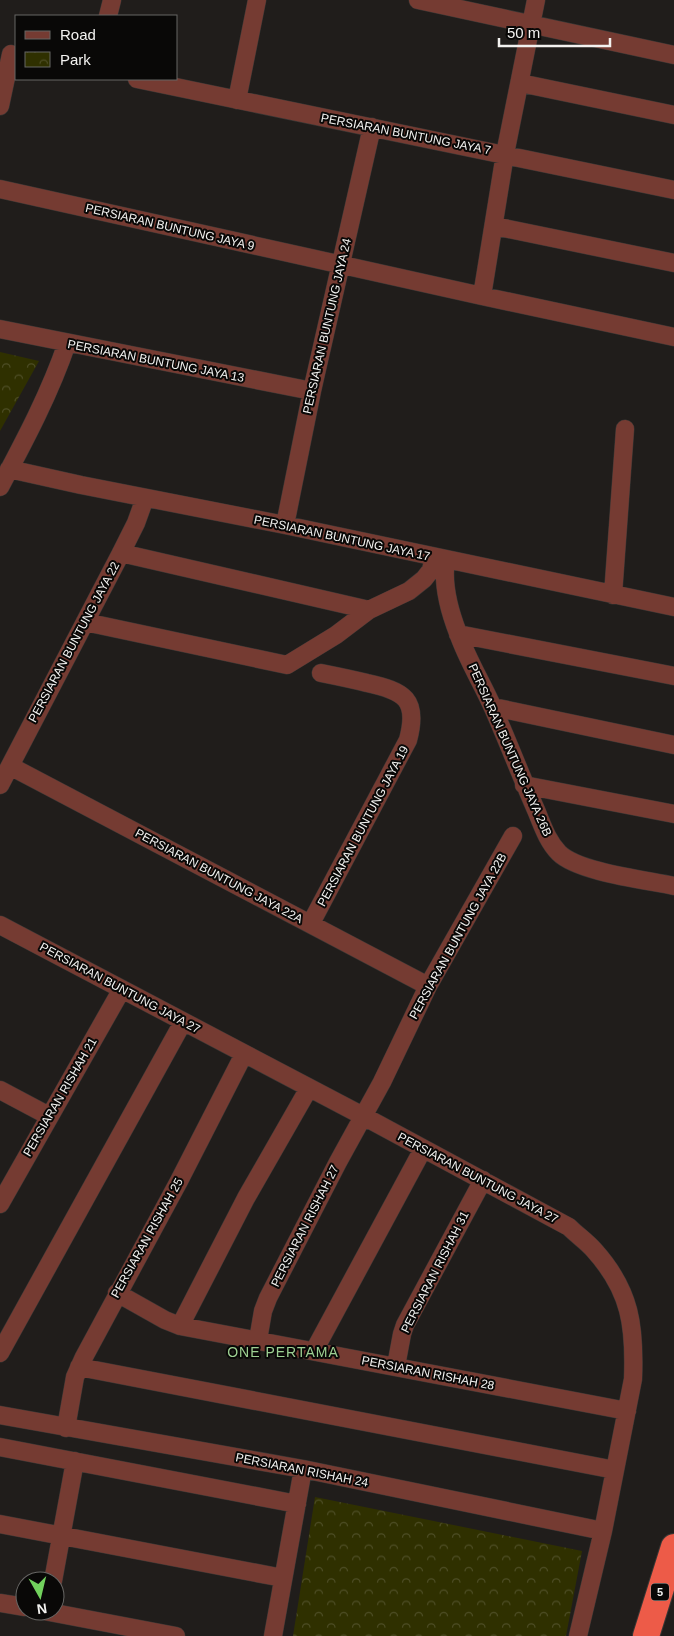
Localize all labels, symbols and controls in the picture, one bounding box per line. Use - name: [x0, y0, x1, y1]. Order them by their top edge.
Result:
- legend: [15, 15, 178, 80]
- scale bar: [499, 15, 610, 47]
- text: 50 m: [507, 24, 540, 41]
- text: Road: [60, 26, 96, 43]
- text: Park: [60, 51, 91, 68]
- street label: PERSIARAN BUNTUNG JAYA 7: [320, 111, 493, 157]
- street label: PERSIARAN BUNTUNG JAYA 9: [84, 201, 256, 253]
- street label: PERSIARAN BUNTUNG JAYA 24: [300, 237, 354, 415]
- street label: PERSIARAN BUNTUNG JAYA 13: [67, 337, 246, 385]
- street label: PERSIARAN BUNTUNG JAYA 17: [253, 512, 432, 564]
- street label: PERSIARAN BUNTUNG JAYA 22: [26, 559, 122, 725]
- street label: PERSIARAN BUNTUNG JAYA 26B: [465, 661, 555, 839]
- street label: PERSIARAN BUNTUNG JAYA 19: [315, 743, 411, 909]
- street label: PERSIARAN BUNTUNG JAYA 22A: [133, 826, 305, 926]
- street label: PERSIARAN BUNTUNG JAYA 22B: [406, 851, 510, 1021]
- street label: PERSIARAN BUNTUNG JAYA 27: [37, 940, 203, 1036]
- street label: PERSIARAN RISHAH 21: [20, 1035, 100, 1159]
- street label: PERSIARAN BUNTUNG JAYA 27: [395, 1130, 561, 1226]
- street label: PERSIARAN RISHAH 27: [268, 1163, 342, 1289]
- street label: PERSIARAN RISHAH 25: [108, 1175, 186, 1300]
- street label: PERSIARAN RISHAH 31: [398, 1209, 472, 1335]
- district label: ONE PERTAMA: [227, 1344, 339, 1360]
- street label: PERSIARAN RISHAH 28: [361, 1353, 496, 1393]
- street label: PERSIARAN RISHAH 24: [235, 1450, 370, 1490]
- north arrow: [15, 1571, 65, 1621]
- road number: 5: [651, 1584, 669, 1600]
- text: N: [36, 1600, 48, 1618]

